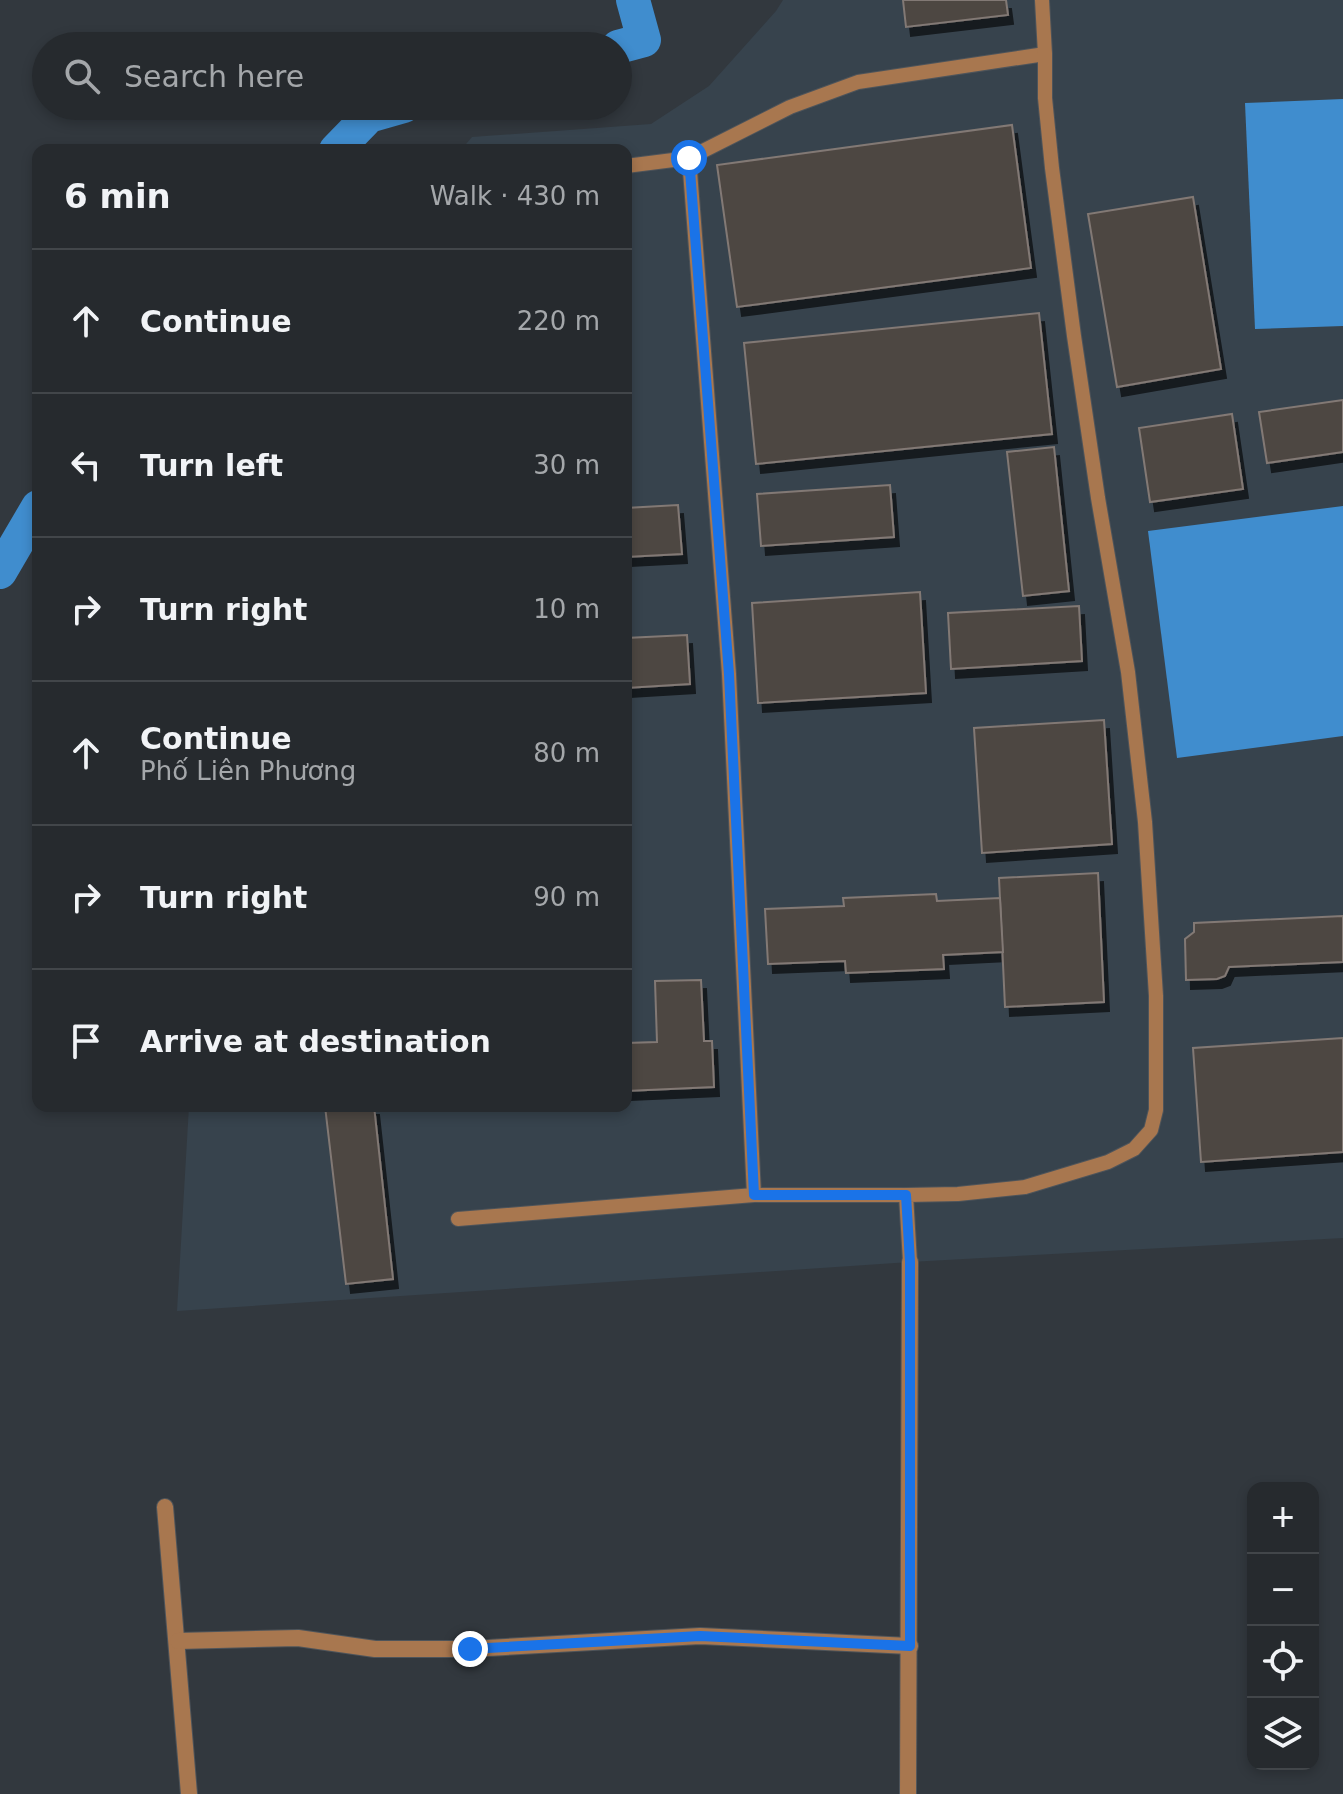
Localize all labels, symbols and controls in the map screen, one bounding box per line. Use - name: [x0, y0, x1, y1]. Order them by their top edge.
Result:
- search box: [32, 32, 632, 120]
- icon: search: [60, 54, 104, 98]
- text: Search here: [124, 59, 304, 94]
- route start: [671, 140, 707, 176]
- text: 6 min: [64, 176, 171, 216]
- text: Walk · 430 m: [430, 181, 600, 211]
- icon: ahead: [64, 299, 108, 343]
- text: Continue: [140, 304, 292, 339]
- text: 220 m: [517, 306, 600, 336]
- icon: left: [64, 443, 108, 487]
- text: Turn left: [140, 448, 283, 483]
- text: 30 m: [533, 450, 600, 480]
- icon: right: [64, 587, 108, 631]
- text: Turn right: [140, 592, 307, 627]
- text: 10 m: [533, 594, 600, 624]
- text: Continue: [140, 721, 292, 756]
- icon: ahead: [64, 731, 108, 775]
- text: 80 m: [533, 738, 600, 768]
- text: Phố Liên Phương: [140, 756, 356, 786]
- icon: right: [64, 875, 108, 919]
- text: Turn right: [140, 880, 307, 915]
- text: 90 m: [533, 882, 600, 912]
- icon: arrive: [64, 1019, 108, 1063]
- text: Arrive at destination: [140, 1024, 491, 1059]
- map controls: [1247, 1482, 1319, 1770]
- button: +: [1247, 1482, 1319, 1554]
- button: −: [1247, 1554, 1319, 1626]
- button: locate: [1247, 1626, 1319, 1698]
- route end: [452, 1631, 488, 1667]
- button: layers: [1247, 1698, 1319, 1770]

